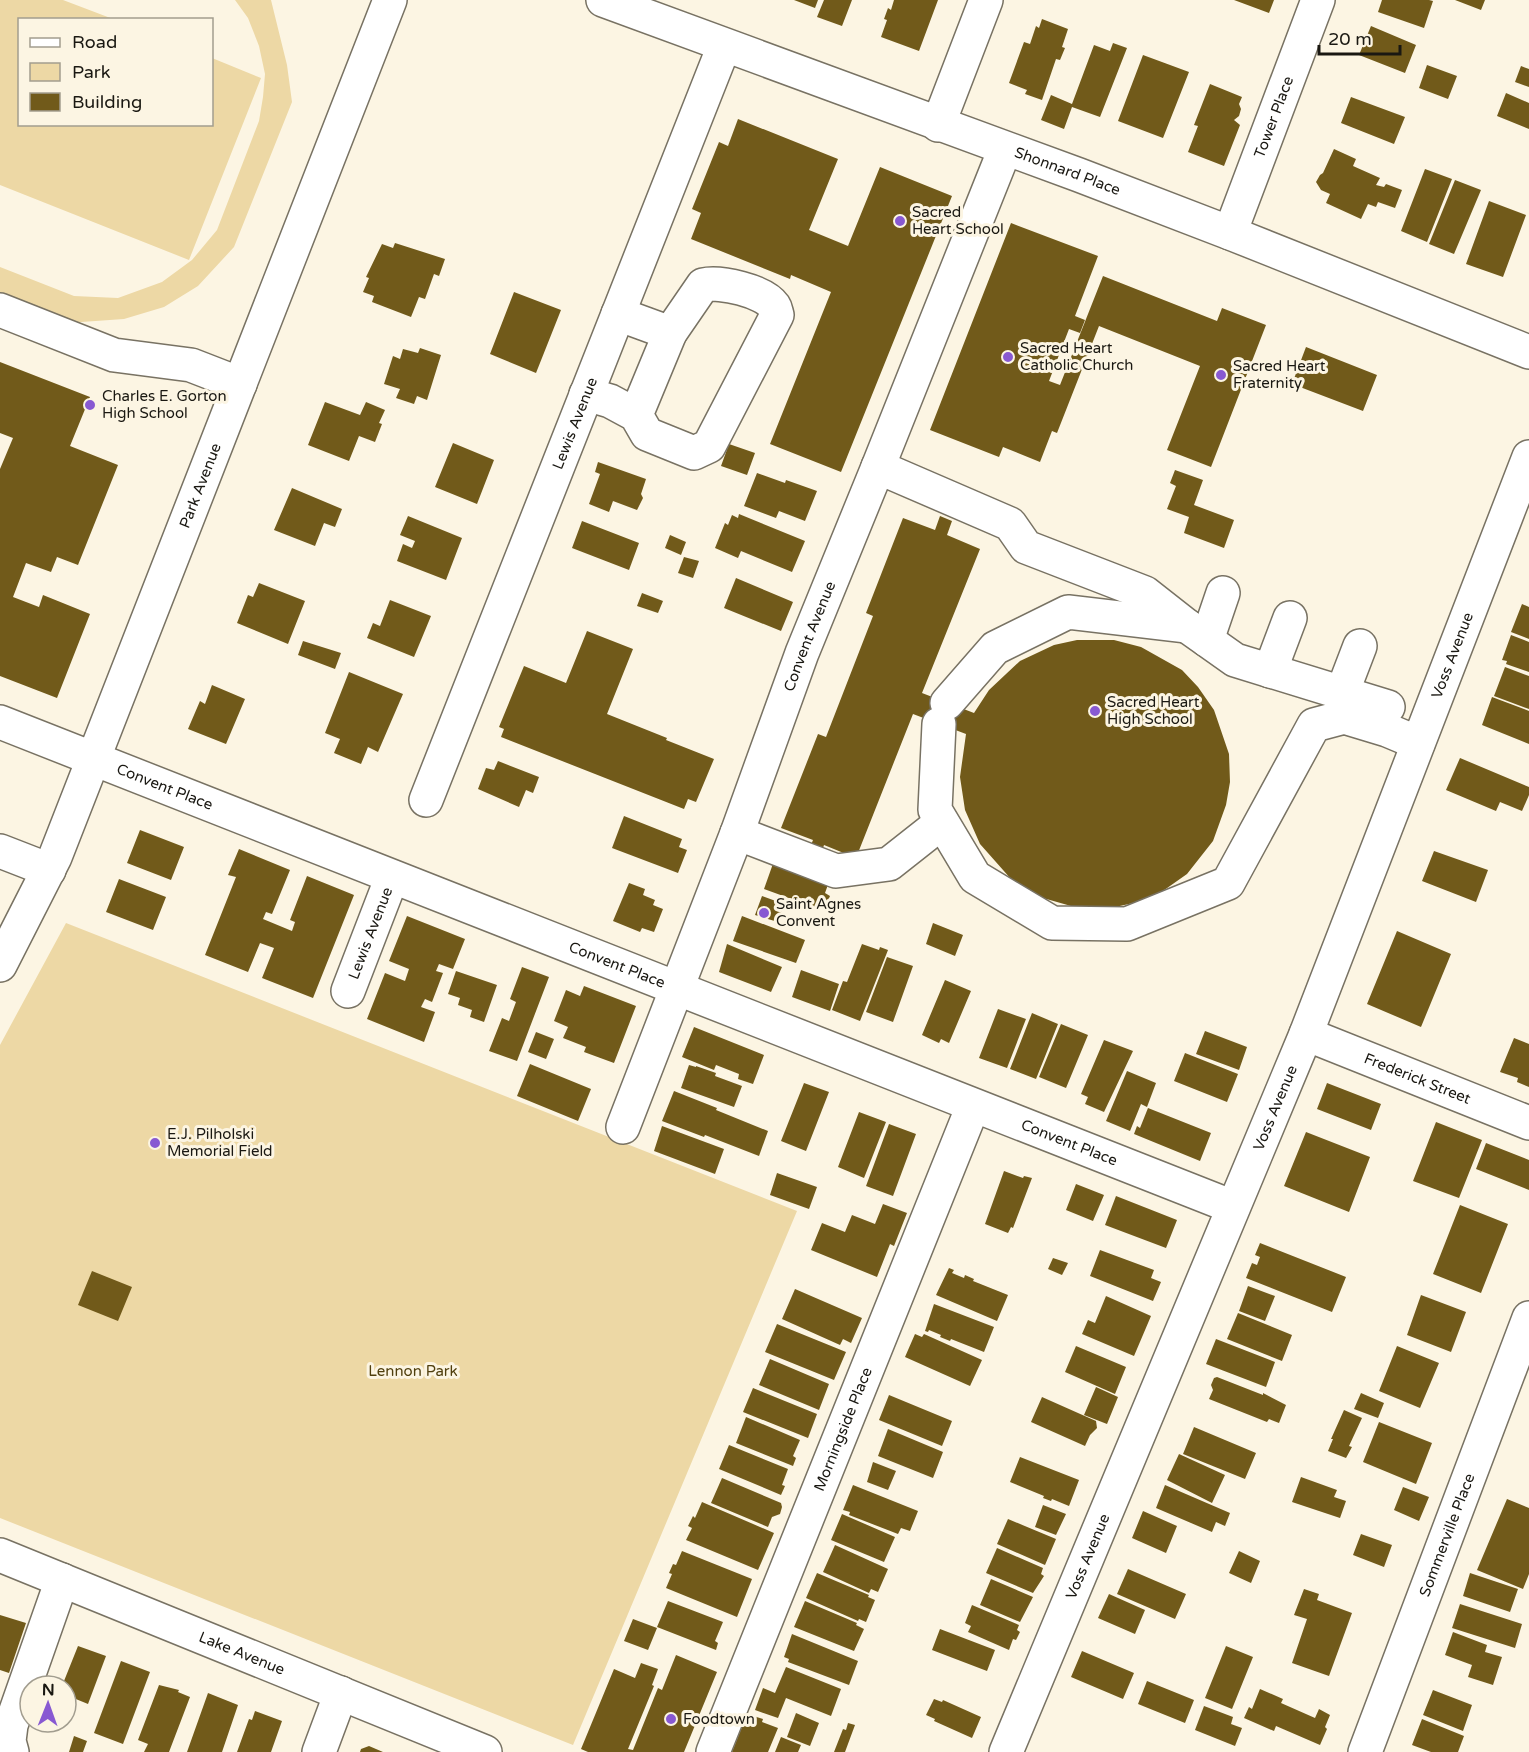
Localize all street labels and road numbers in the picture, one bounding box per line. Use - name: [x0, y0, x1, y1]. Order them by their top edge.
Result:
- street label: Tower Place: [1250, 74, 1297, 160]
- street label: Shonnard Place: [1012, 143, 1123, 199]
- street label: Lewis Avenue: [549, 375, 601, 472]
- street label: Park Avenue: [175, 441, 225, 531]
- street label: Convent Avenue: [780, 578, 839, 694]
- street label: Voss Avenue: [1428, 610, 1477, 701]
- street label: Convent Place: [114, 760, 215, 814]
- street label: Lewis Avenue: [344, 884, 396, 982]
- street label: Convent Place: [566, 938, 668, 992]
- street label: Frederick Street: [1362, 1049, 1474, 1108]
- street label: Voss Avenue: [1249, 1063, 1301, 1153]
- street label: Convent Place: [1019, 1116, 1120, 1170]
- street label: Morningside Place: [810, 1365, 876, 1494]
- street label: Sommerville Place: [1416, 1471, 1478, 1599]
- street label: Voss Avenue: [1062, 1511, 1114, 1602]
- street label: Lake Avenue: [196, 1628, 287, 1679]

